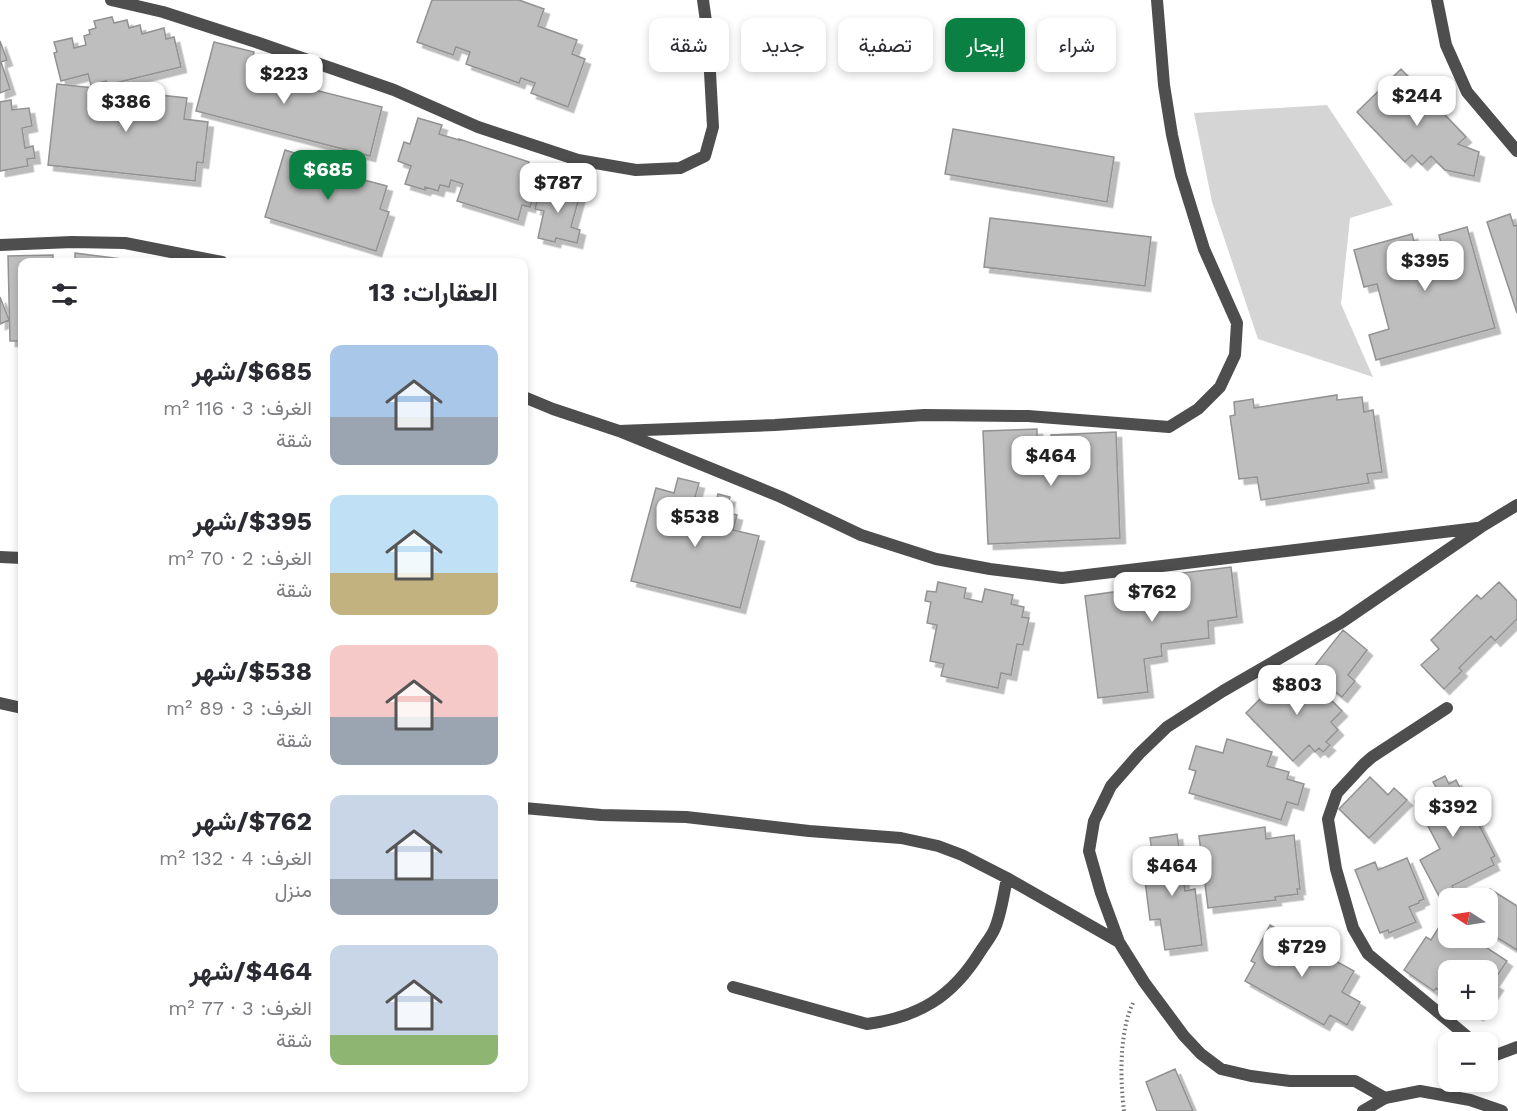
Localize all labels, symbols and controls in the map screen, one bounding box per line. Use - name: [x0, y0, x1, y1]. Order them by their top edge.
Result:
- chip: شقة: [649, 18, 729, 72]
- chip: جديد: [741, 18, 826, 72]
- chip: تصفية: [838, 18, 933, 72]
- chip: إيجار: [945, 18, 1025, 72]
- chip: شراء: [1037, 18, 1116, 72]
- pin: $223: [248, 54, 320, 105]
- text: $223: [260, 61, 308, 85]
- pin: $244: [1381, 76, 1453, 127]
- pin: $386: [90, 82, 162, 133]
- text: $244: [1392, 83, 1442, 107]
- text: $386: [101, 89, 151, 113]
- pin: $685: [292, 150, 364, 201]
- text: $685: [303, 157, 353, 181]
- pin: $787: [522, 163, 594, 214]
- text: $787: [534, 170, 582, 194]
- pin: $395: [1389, 241, 1461, 292]
- text: $395: [1401, 248, 1449, 272]
- text: العقارات: 13: [369, 277, 498, 307]
- icon: filters: [48, 278, 81, 311]
- text: $685/شهر: [192, 356, 312, 386]
- icon: home: [378, 369, 450, 441]
- text: الغرف: 3 · 116 m²: [163, 396, 312, 420]
- text: شقة: [276, 428, 312, 452]
- pin: $464: [1015, 436, 1087, 487]
- text: $464: [1026, 443, 1076, 467]
- pin: $538: [659, 497, 731, 548]
- text: $538: [671, 504, 719, 528]
- text: $395/شهر: [193, 506, 312, 536]
- icon: home: [378, 519, 450, 591]
- text: الغرف: 2 · 70 m²: [167, 546, 312, 570]
- pin: $762: [1116, 572, 1188, 623]
- text: شقة: [276, 578, 312, 602]
- text: $762: [1128, 579, 1176, 603]
- text: $538/شهر: [192, 656, 312, 686]
- pin: $803: [1261, 665, 1333, 716]
- icon: home: [378, 669, 450, 741]
- text: $803: [1272, 672, 1322, 696]
- text: الغرف: 3 · 89 m²: [166, 696, 312, 720]
- text: شقة: [276, 728, 312, 752]
- pin: $392: [1417, 787, 1489, 838]
- text: $392: [1429, 794, 1477, 818]
- text: $762/شهر: [193, 806, 312, 836]
- icon: home: [378, 819, 450, 891]
- text: الغرف: 4 · 132 m²: [159, 846, 312, 870]
- pin: $464: [1136, 846, 1208, 897]
- text: $464: [1147, 853, 1197, 877]
- text: منزل: [275, 878, 312, 902]
- north arrow: [1438, 888, 1498, 948]
- map controls: [1438, 888, 1498, 1092]
- pin: $729: [1266, 927, 1338, 978]
- text: $729: [1277, 934, 1327, 958]
- text: $464/شهر: [190, 956, 312, 986]
- button: +: [1438, 960, 1498, 1020]
- icon: home: [378, 969, 450, 1041]
- text: الغرف: 3 · 77 m²: [168, 996, 312, 1020]
- text: شقة: [276, 1028, 312, 1052]
- button: −: [1438, 1032, 1498, 1092]

